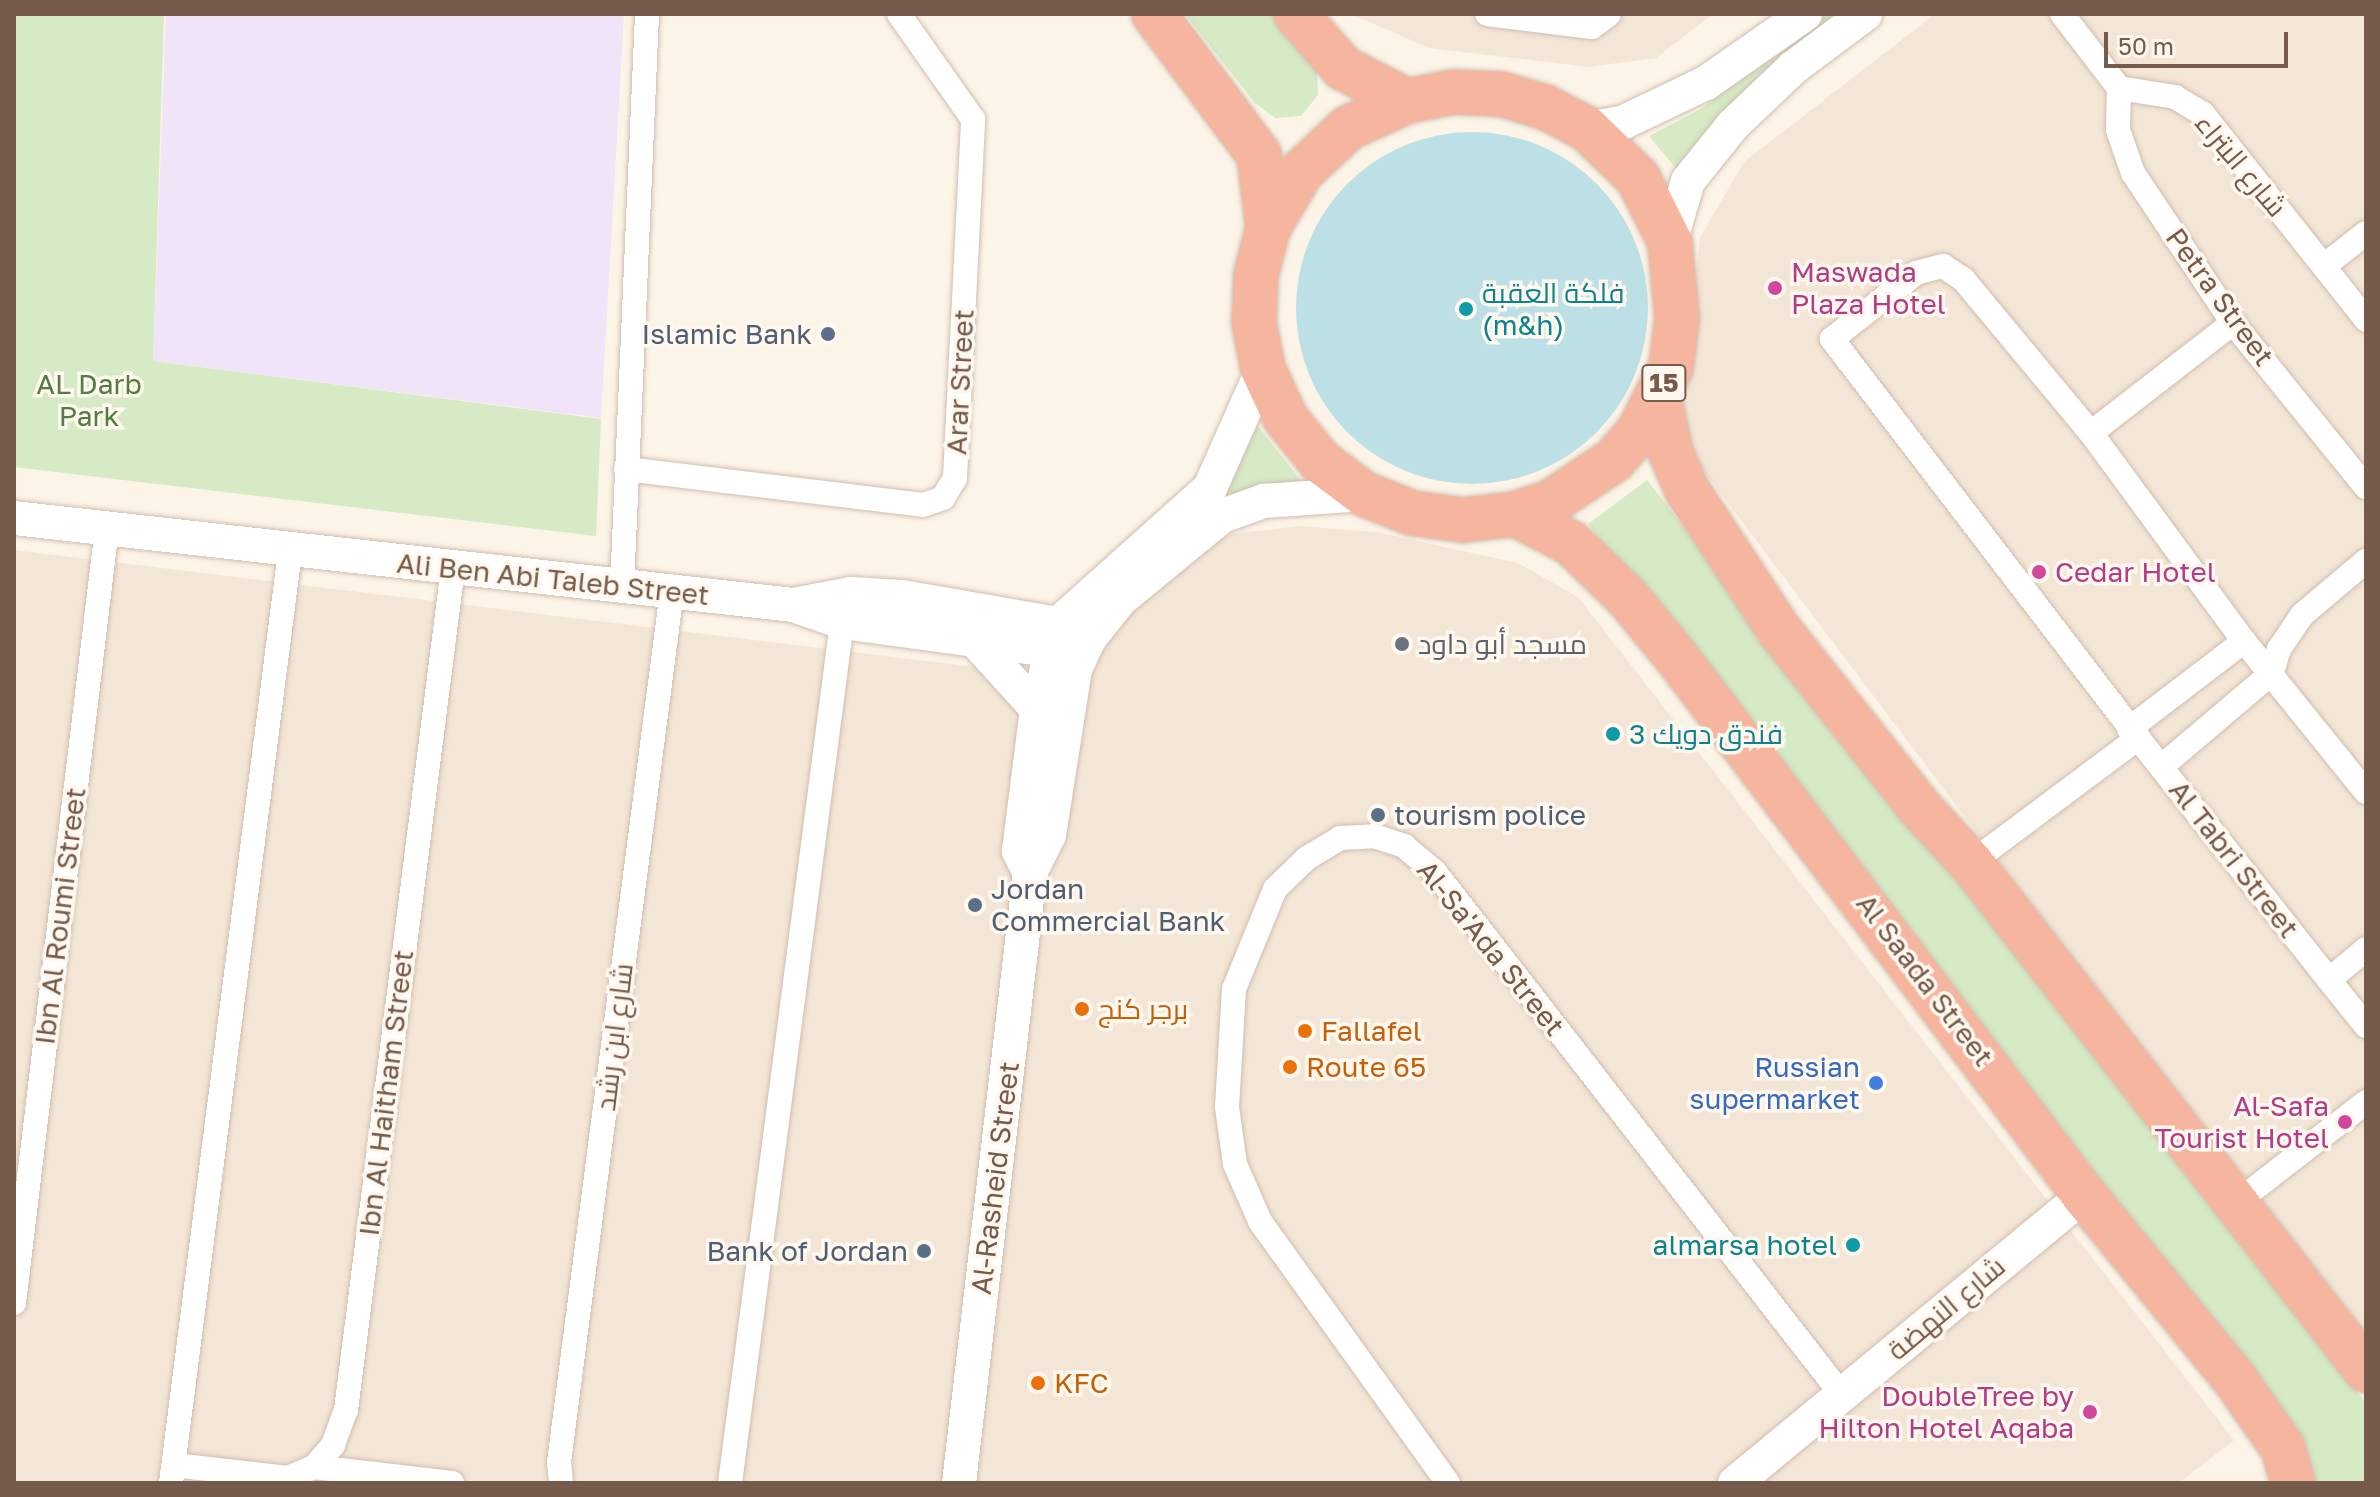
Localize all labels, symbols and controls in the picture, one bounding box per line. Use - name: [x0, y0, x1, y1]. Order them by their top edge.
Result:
- scale bar: [2108, 16, 2292, 66]
- text: 50 m: [2118, 31, 2174, 60]
- street label: شارع البتراء: [2188, 107, 2294, 223]
- street label: Petra Street: [2159, 222, 2281, 372]
- place label: Maswada Plaza Hotel: [1791, 255, 1946, 321]
- place label: فلكة العقبة (m&h): [1482, 276, 1625, 342]
- marker: Maswada Plaza Hotel: [1766, 279, 1784, 297]
- marker: فلكة العقبة (m&h): [1457, 300, 1475, 318]
- street label: Arar Street: [939, 308, 981, 456]
- place label: Islamic Bank: [641, 317, 812, 351]
- marker: Islamic Bank: [819, 325, 837, 343]
- road number: 15: [1640, 361, 1688, 405]
- park label: AL Darb Park: [36, 367, 142, 433]
- street label: Ali Ben Abi Taleb Street: [395, 546, 711, 612]
- place label: Cedar Hotel: [2055, 555, 2216, 589]
- marker: Cedar Hotel: [2030, 563, 2048, 581]
- place label: مسجد أبو داود: [1418, 627, 1587, 661]
- marker: مسجد أبو داود: [1393, 635, 1411, 653]
- place label: فندق دويك 3: [1629, 717, 1783, 751]
- marker: فندق دويك 3: [1604, 725, 1622, 743]
- street label: Al Tabri Street: [2162, 774, 2306, 944]
- street label: Ibn Al Roumi Street: [28, 785, 92, 1047]
- place label: tourism police: [1394, 798, 1586, 832]
- marker: tourism police: [1369, 806, 1387, 824]
- street label: Al-Sa'Ada Street: [1410, 854, 1572, 1042]
- place label: Jordan Commercial Bank: [991, 872, 1225, 938]
- street label: Al Saada Street: [1849, 887, 2001, 1073]
- marker: Jordan Commercial Bank: [966, 896, 984, 914]
- street label: Ibn Al Haitham Street: [352, 948, 420, 1238]
- street label: شارع ابن رشد: [588, 961, 640, 1113]
- place label: برجر كنج: [1098, 992, 1188, 1026]
- marker: برجر كنج: [1073, 1000, 1091, 1018]
- place label: Fallafel: [1321, 1014, 1422, 1048]
- marker: Fallafel: [1296, 1022, 1314, 1040]
- place label: Route 65: [1306, 1050, 1426, 1084]
- place label: Russian supermarket: [1690, 1050, 1860, 1116]
- marker: Route 65: [1281, 1058, 1299, 1076]
- street label: Al-Rasheid Street: [964, 1060, 1026, 1296]
- marker: Russian supermarket: [1867, 1074, 1885, 1092]
- place label: Al-Safa Tourist Hotel: [2154, 1089, 2329, 1155]
- marker: Al-Safa Tourist Hotel: [2336, 1113, 2354, 1131]
- place label: almarsa hotel: [1653, 1228, 1837, 1262]
- place label: Bank of Jordan: [706, 1234, 908, 1268]
- marker: almarsa hotel: [1844, 1236, 1862, 1254]
- marker: Bank of Jordan: [915, 1242, 933, 1260]
- street label: شارع النهضة: [1880, 1249, 2012, 1367]
- place label: KFC: [1054, 1366, 1109, 1400]
- marker: KFC: [1029, 1374, 1047, 1392]
- place label: DoubleTree by Hilton Hotel Aqaba: [1819, 1379, 2074, 1445]
- marker: DoubleTree by Hilton Hotel Aqaba: [2081, 1403, 2099, 1421]

